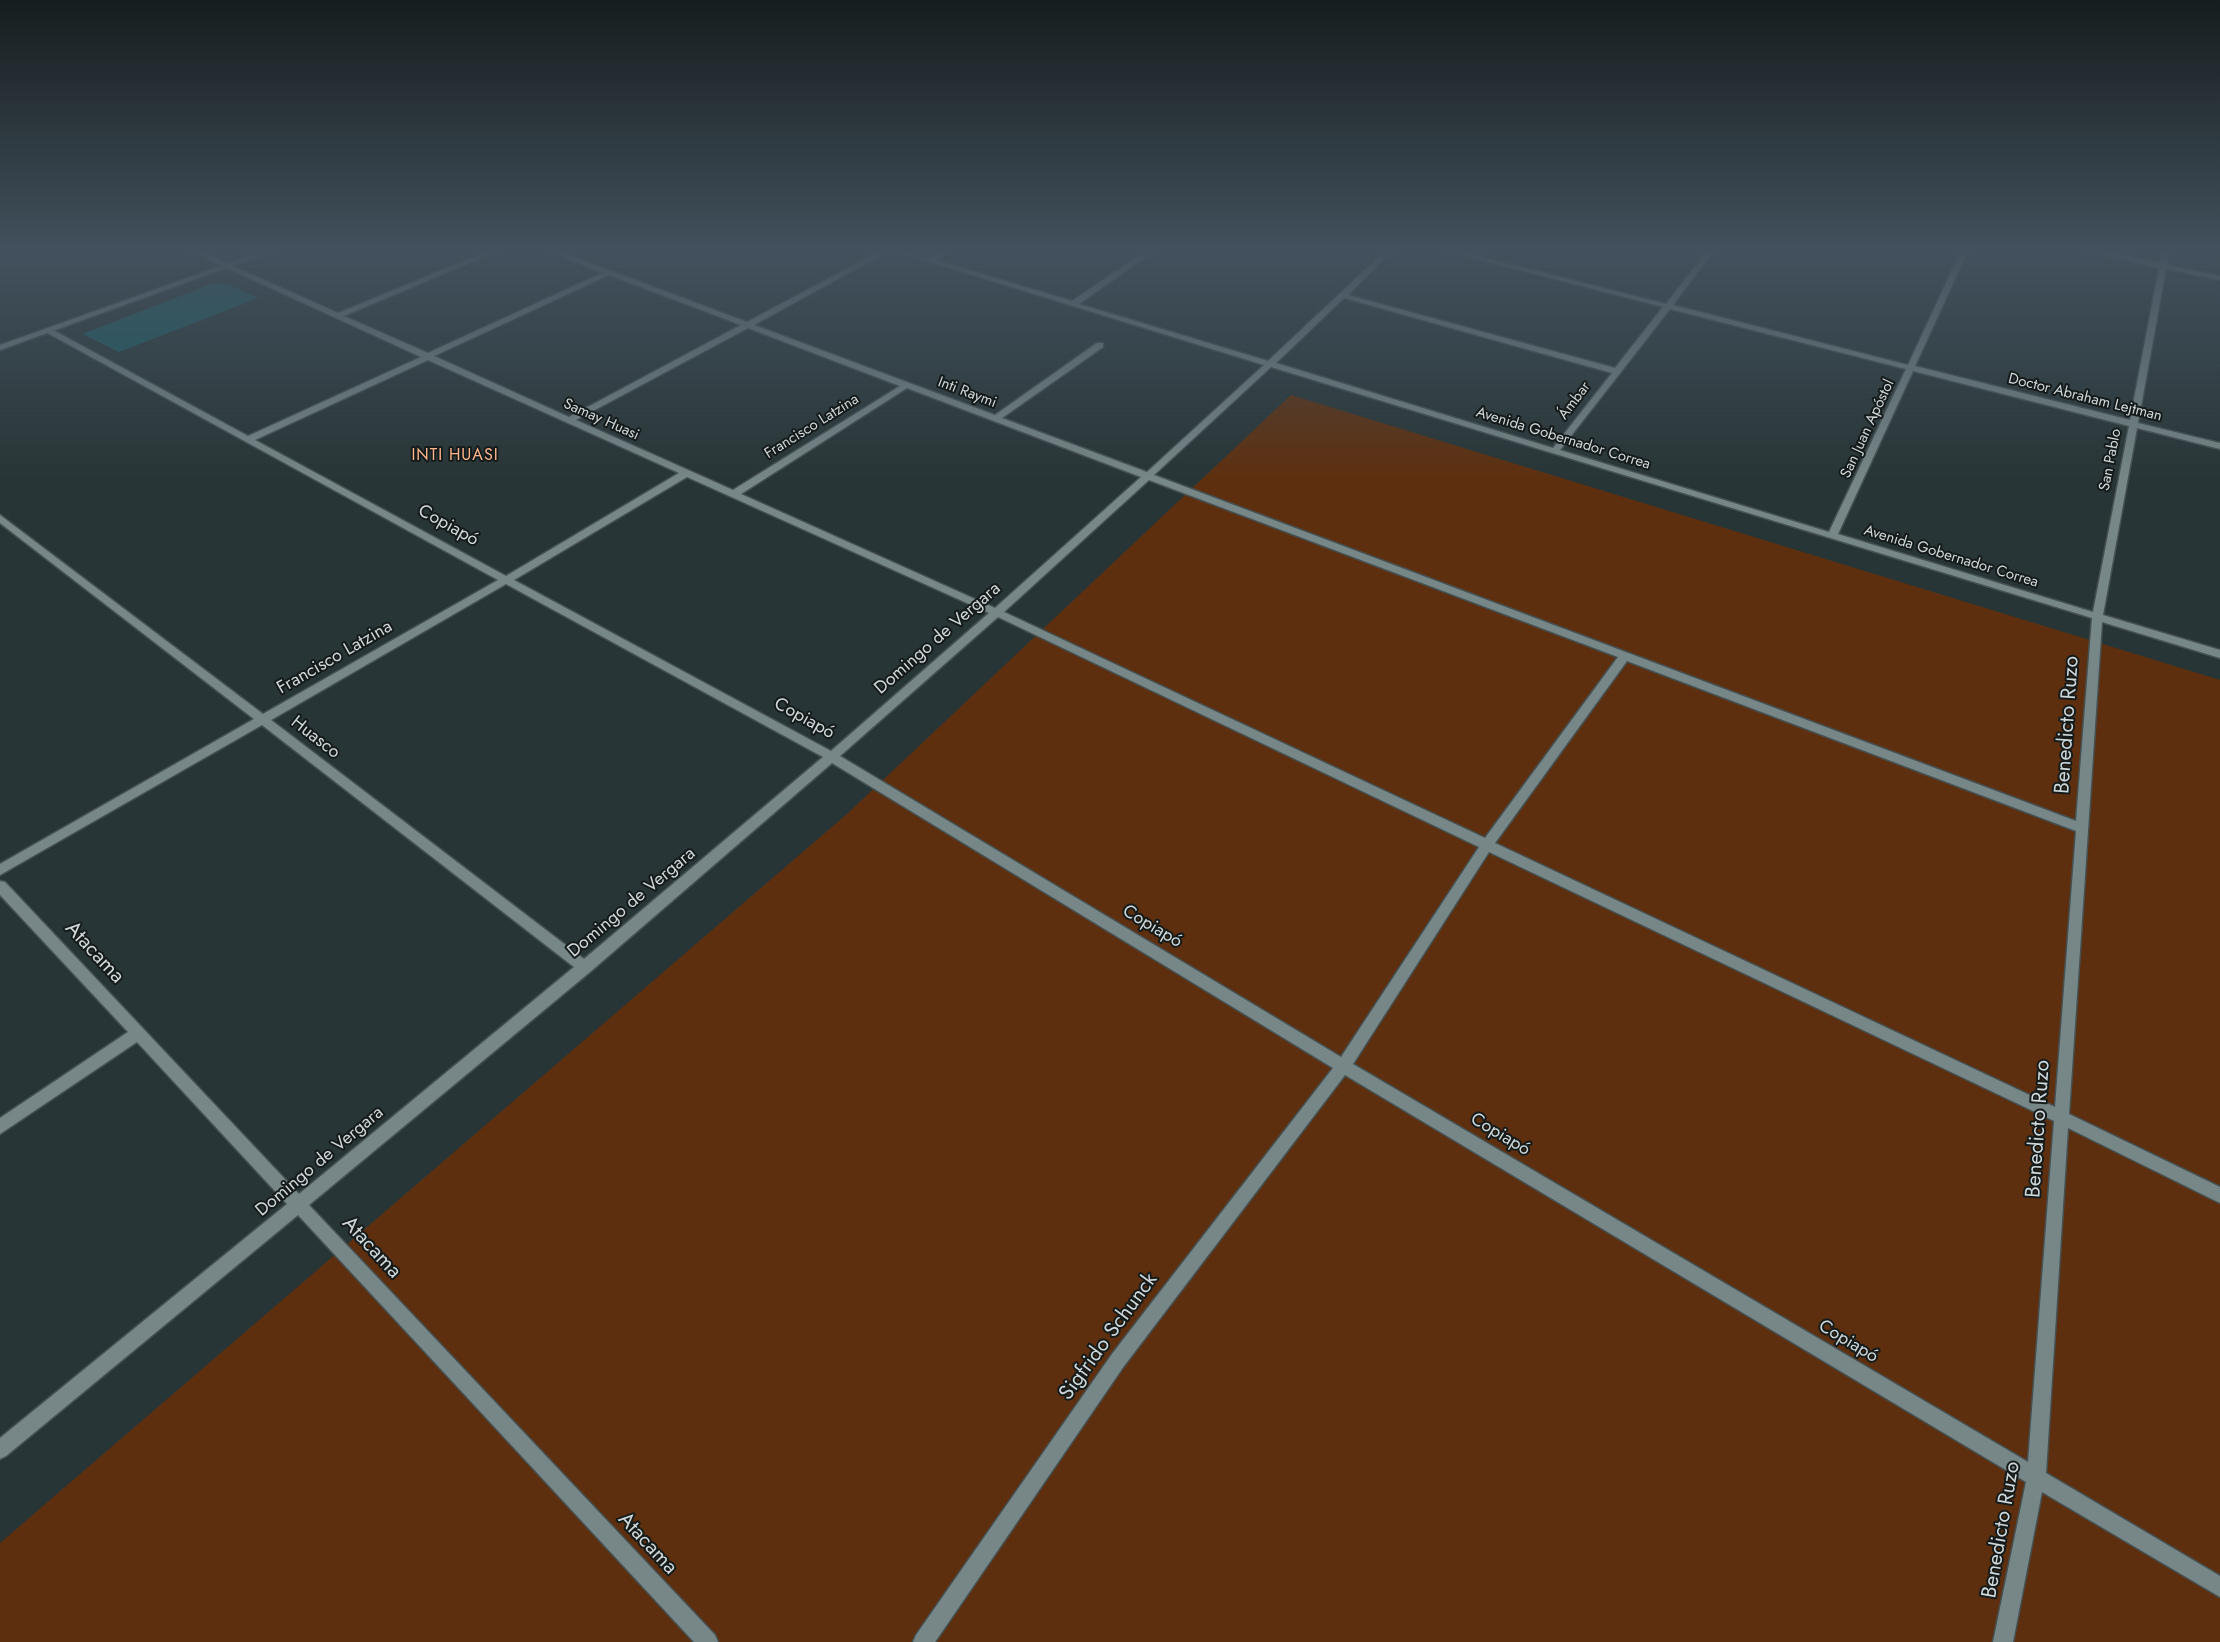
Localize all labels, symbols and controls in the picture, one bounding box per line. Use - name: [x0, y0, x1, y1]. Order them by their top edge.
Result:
- street label: Doctor Abraham Lejtman: [2006, 370, 2164, 426]
- street label: Inti Raymi: [935, 374, 999, 412]
- street label: San Juan Apóstol: [1837, 377, 1899, 481]
- street label: Ámbar: [1555, 379, 1595, 423]
- street label: Francisco Latzina: [761, 391, 863, 463]
- street label: Samay Huasi: [560, 395, 642, 445]
- street label: Avenida Gobernador Correa: [1474, 404, 1652, 474]
- street label: San Pablo: [2096, 427, 2126, 493]
- district label: INTI HUASI: [410, 446, 500, 466]
- street label: Copiapó: [414, 501, 482, 551]
- street label: Avenida Gobernador Correa: [1862, 522, 2040, 592]
- street label: Domingo de Vergara: [871, 578, 1005, 700]
- street label: Francisco Latzina: [274, 616, 396, 700]
- street label: Benedicto Ruzo: [2051, 655, 2085, 795]
- street label: Copiapó: [770, 694, 838, 744]
- street label: Huasco: [286, 712, 344, 764]
- street label: Domingo de Vergara: [564, 843, 700, 963]
- street label: Copiapó: [1118, 901, 1186, 953]
- street label: Atacama: [59, 917, 129, 989]
- street label: Benedicto Ruzo: [2022, 1059, 2056, 1199]
- street label: Domingo de Vergara: [252, 1102, 388, 1222]
- street label: Copiapó: [1466, 1109, 1534, 1161]
- street label: Atacama: [336, 1212, 406, 1284]
- street label: Sigfrido Schunck: [1054, 1268, 1164, 1406]
- street label: Copiapó: [1814, 1316, 1882, 1368]
- street label: Benedicto Ruzo: [1978, 1460, 2026, 1600]
- street label: Atacama: [612, 1508, 682, 1580]

